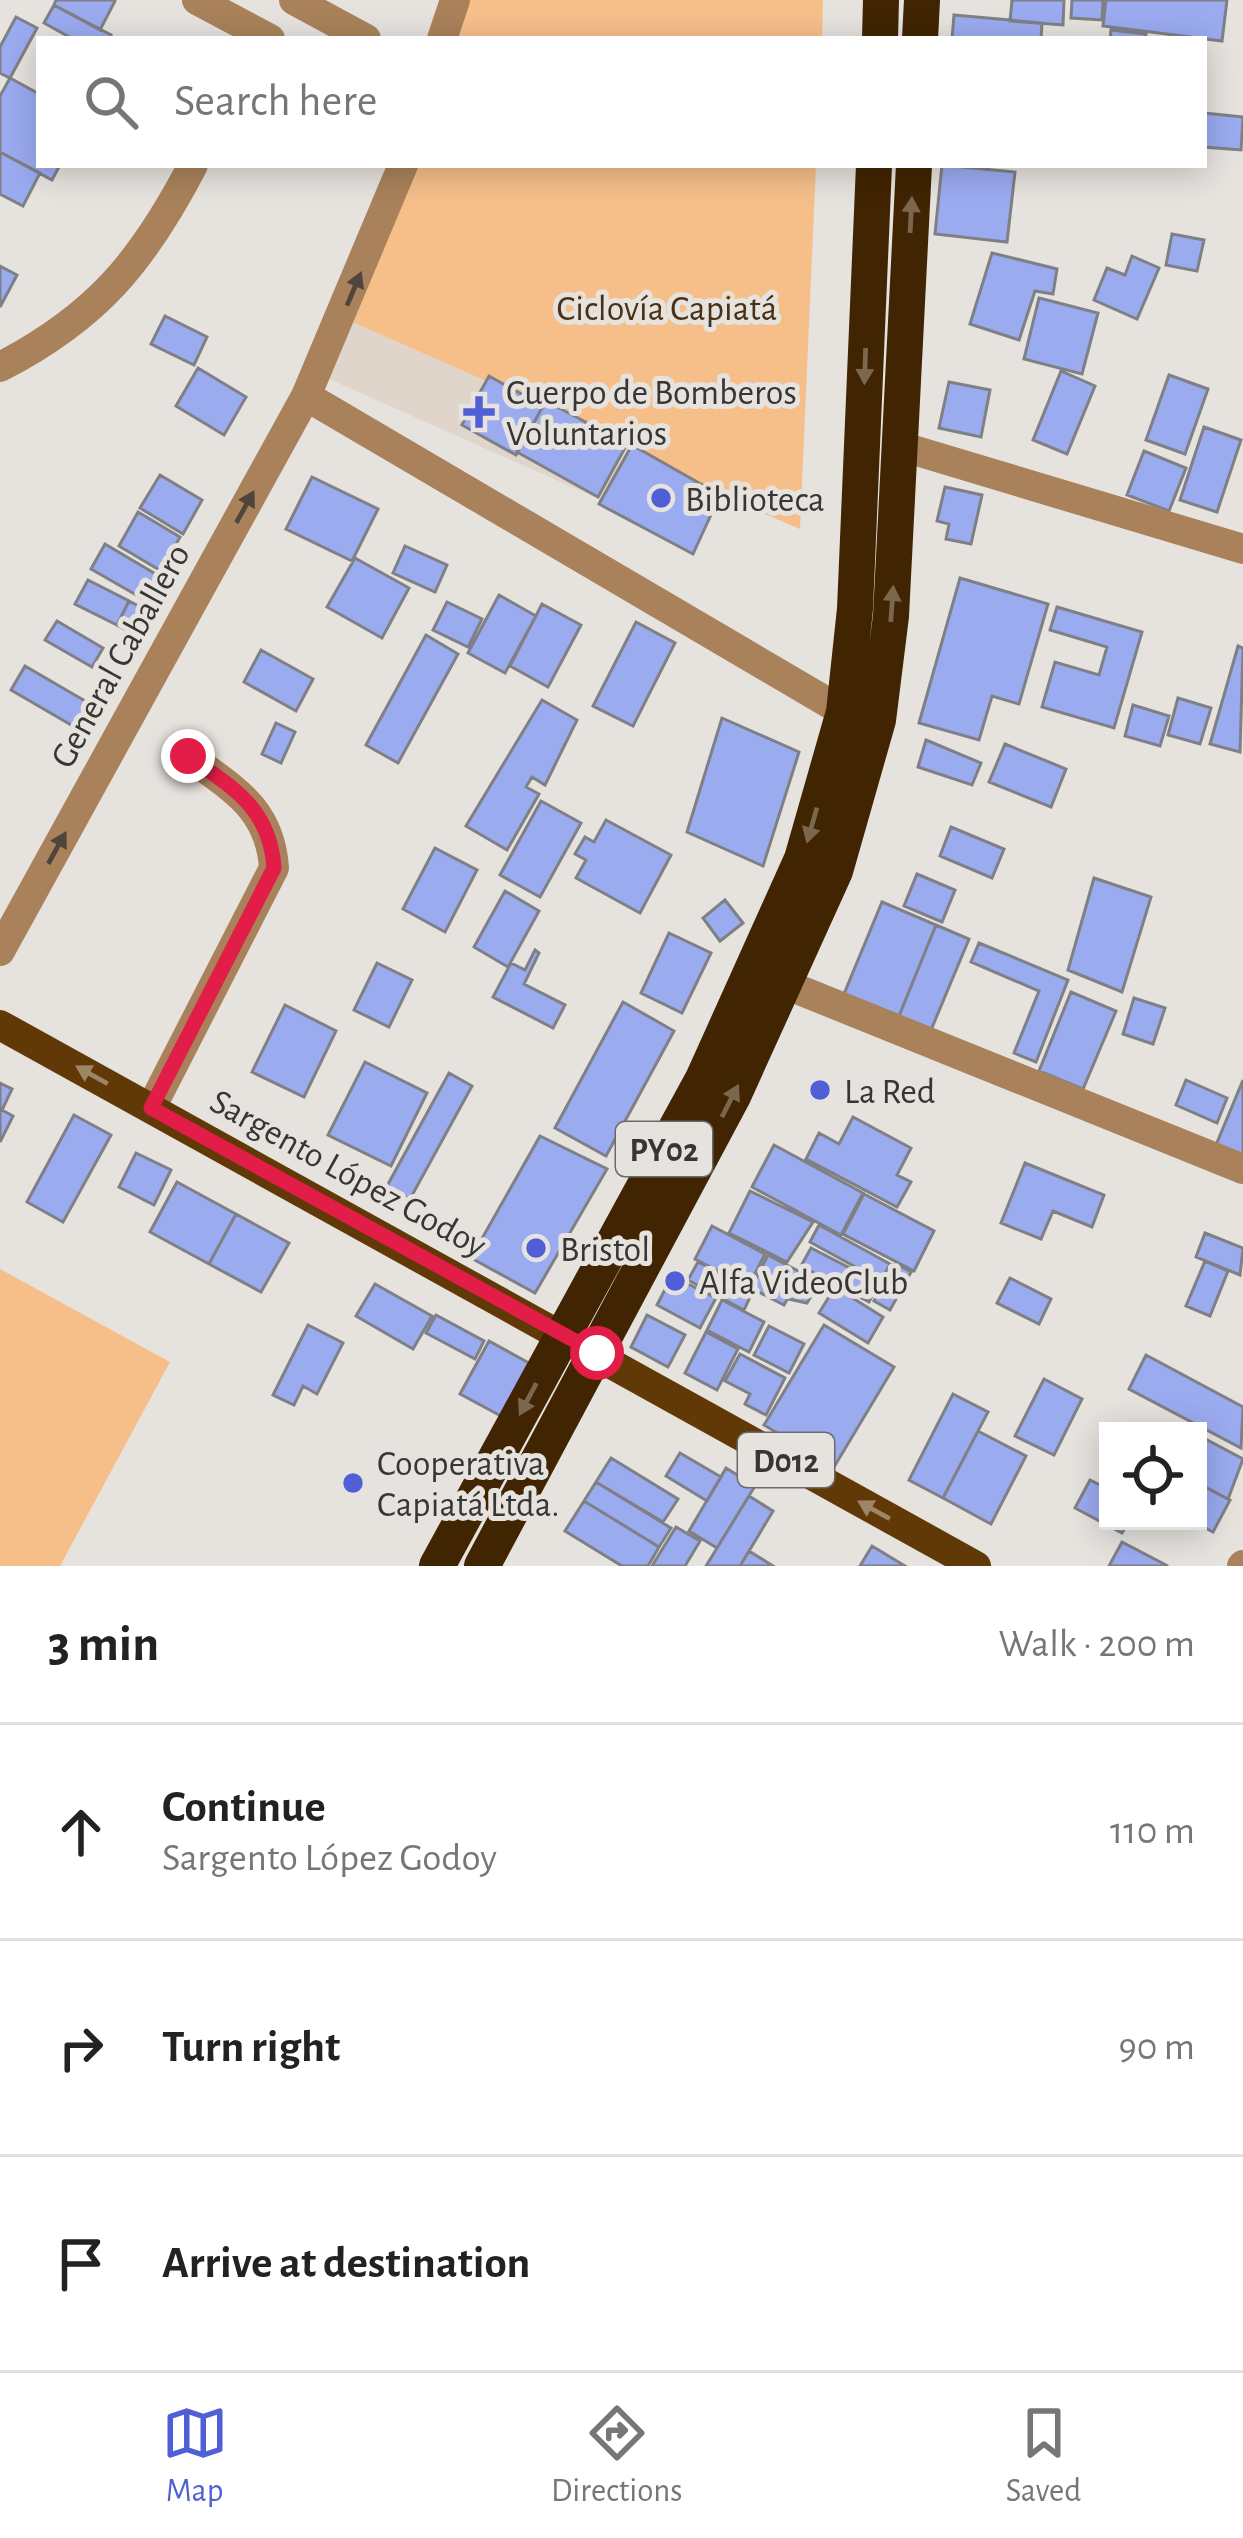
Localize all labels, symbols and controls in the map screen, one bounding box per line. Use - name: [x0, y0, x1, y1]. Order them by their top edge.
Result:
- search box: [36, 36, 1207, 168]
- icon: search: [78, 69, 144, 135]
- text: Search here: [174, 79, 377, 124]
- one-way arrow: [902, 195, 921, 233]
- one-way arrow: [345, 271, 364, 307]
- park label: Ciclovía Capiatá: [556, 291, 778, 327]
- one-way arrow: [856, 348, 875, 386]
- place label: Cuerpo de Bomberos Voluntarios: [506, 375, 797, 452]
- marker: Cuerpo de Bomberos Voluntarios: [463, 396, 495, 428]
- place label: Biblioteca: [685, 482, 825, 518]
- marker: Biblioteca: [648, 485, 674, 511]
- one-way arrow: [234, 490, 255, 524]
- street label: General Caballero: [45, 538, 197, 774]
- one-way arrow: [882, 585, 901, 622]
- route end: [161, 729, 215, 783]
- one-way arrow: [802, 807, 820, 844]
- one-way arrow: [45, 832, 66, 865]
- one-way arrow: [75, 1066, 108, 1087]
- place label: La Red: [844, 1074, 935, 1110]
- marker: La Red: [807, 1077, 833, 1103]
- street label: Sargento López Godoy: [204, 1083, 492, 1264]
- one-way arrow: [720, 1084, 740, 1119]
- road number: PY02: [616, 1122, 712, 1176]
- place label: Bristol: [560, 1232, 650, 1268]
- marker: Bristol: [523, 1235, 549, 1261]
- place label: Alfa VideoClub: [699, 1265, 908, 1301]
- marker: Alfa VideoClub: [662, 1268, 688, 1294]
- route start: [570, 1326, 624, 1380]
- one-way arrow: [518, 1382, 539, 1417]
- map controls: [1099, 1422, 1207, 1530]
- button: locate: [1099, 1422, 1207, 1530]
- road number: D012: [738, 1433, 834, 1487]
- place label: Cooperativa Capiatá Ltda.: [377, 1446, 560, 1523]
- marker: Cooperativa Capiatá Ltda.: [340, 1470, 366, 1496]
- one-way arrow: [857, 1500, 891, 1521]
- text: 3 min: [48, 1619, 159, 1670]
- text: Walk · 200 m: [998, 1625, 1195, 1664]
- text: Continue: [162, 1785, 326, 1830]
- icon: ahead: [48, 1799, 114, 1865]
- text: 110 m: [1110, 1812, 1195, 1851]
- text: Sargento López Godoy: [162, 1839, 497, 1878]
- icon: right: [48, 2015, 114, 2081]
- text: Turn right: [162, 2025, 340, 2070]
- text: 90 m: [1118, 2028, 1195, 2067]
- icon: arrive: [48, 2231, 114, 2297]
- text: Arrive at destination: [162, 2241, 530, 2286]
- tab: Map: [162, 2400, 228, 2512]
- tab: Directions: [551, 2400, 682, 2512]
- tab: Saved: [1006, 2400, 1081, 2512]

